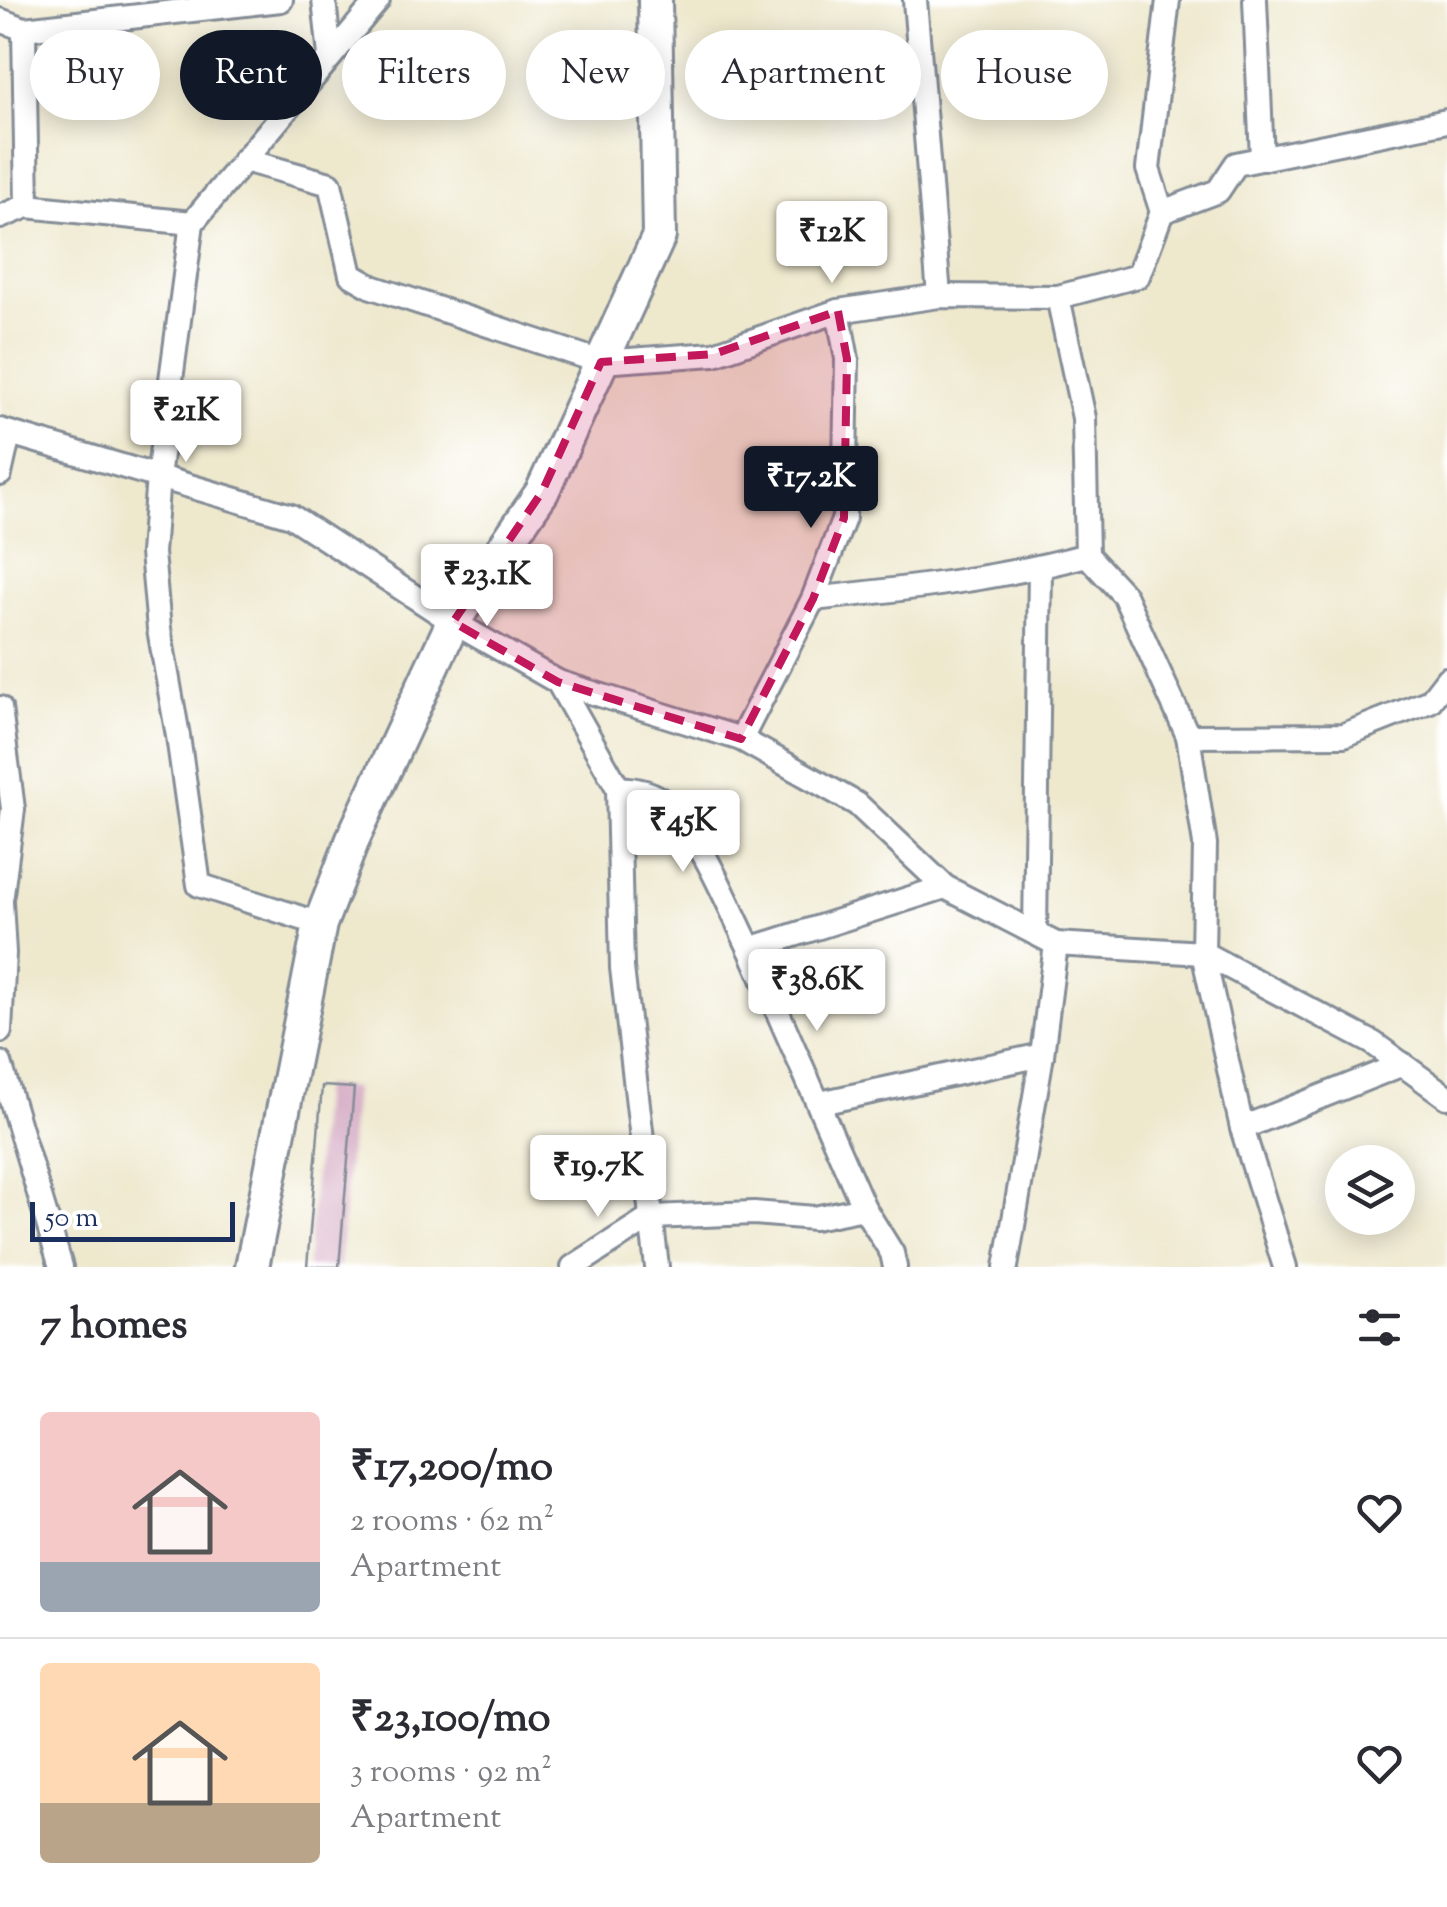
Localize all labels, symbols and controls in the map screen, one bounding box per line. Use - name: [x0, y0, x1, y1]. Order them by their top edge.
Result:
- chip: Buy: [30, 30, 160, 120]
- chip: Rent: [180, 30, 322, 120]
- chip: Filters: [342, 30, 506, 120]
- chip: New: [526, 30, 665, 120]
- chip: Apartment: [685, 30, 921, 120]
- chip: House: [941, 30, 1108, 120]
- pin: ₹12K: [773, 201, 891, 286]
- text: ₹12K: [798, 210, 866, 256]
- pin: ₹21K: [127, 380, 245, 465]
- text: ₹21K: [152, 389, 220, 435]
- pin: ₹17.2K: [730, 446, 892, 531]
- text: ₹17.2K: [766, 455, 856, 501]
- pin: ₹23.1K: [406, 544, 568, 629]
- text: ₹23.1K: [443, 553, 531, 599]
- pin: ₹45K: [624, 790, 742, 875]
- text: ₹45K: [649, 799, 717, 845]
- pin: ₹38.6K: [736, 949, 898, 1034]
- text: ₹38.6K: [770, 958, 864, 1004]
- pin: ₹19.7K: [517, 1135, 679, 1220]
- text: ₹19.7K: [552, 1144, 644, 1190]
- map controls: [1325, 1145, 1415, 1235]
- button: layers: [1325, 1145, 1415, 1235]
- scale bar: [30, 1197, 235, 1242]
- text: 50 m: [45, 1199, 99, 1239]
- text: 7 homes: [40, 1297, 188, 1357]
- icon: filters: [1352, 1300, 1407, 1355]
- text: ₹17,200/mo: [350, 1439, 553, 1499]
- icon: home: [120, 1452, 240, 1572]
- icon: heart: [1352, 1485, 1407, 1540]
- text: 2 rooms · 62 m²: [350, 1499, 554, 1545]
- text: Apartment: [350, 1545, 501, 1591]
- text: ₹23,100/mo: [350, 1690, 550, 1750]
- icon: home: [120, 1703, 240, 1823]
- icon: heart: [1352, 1736, 1407, 1791]
- text: 3 rooms · 92 m²: [350, 1750, 552, 1796]
- text: Apartment: [350, 1796, 501, 1842]

